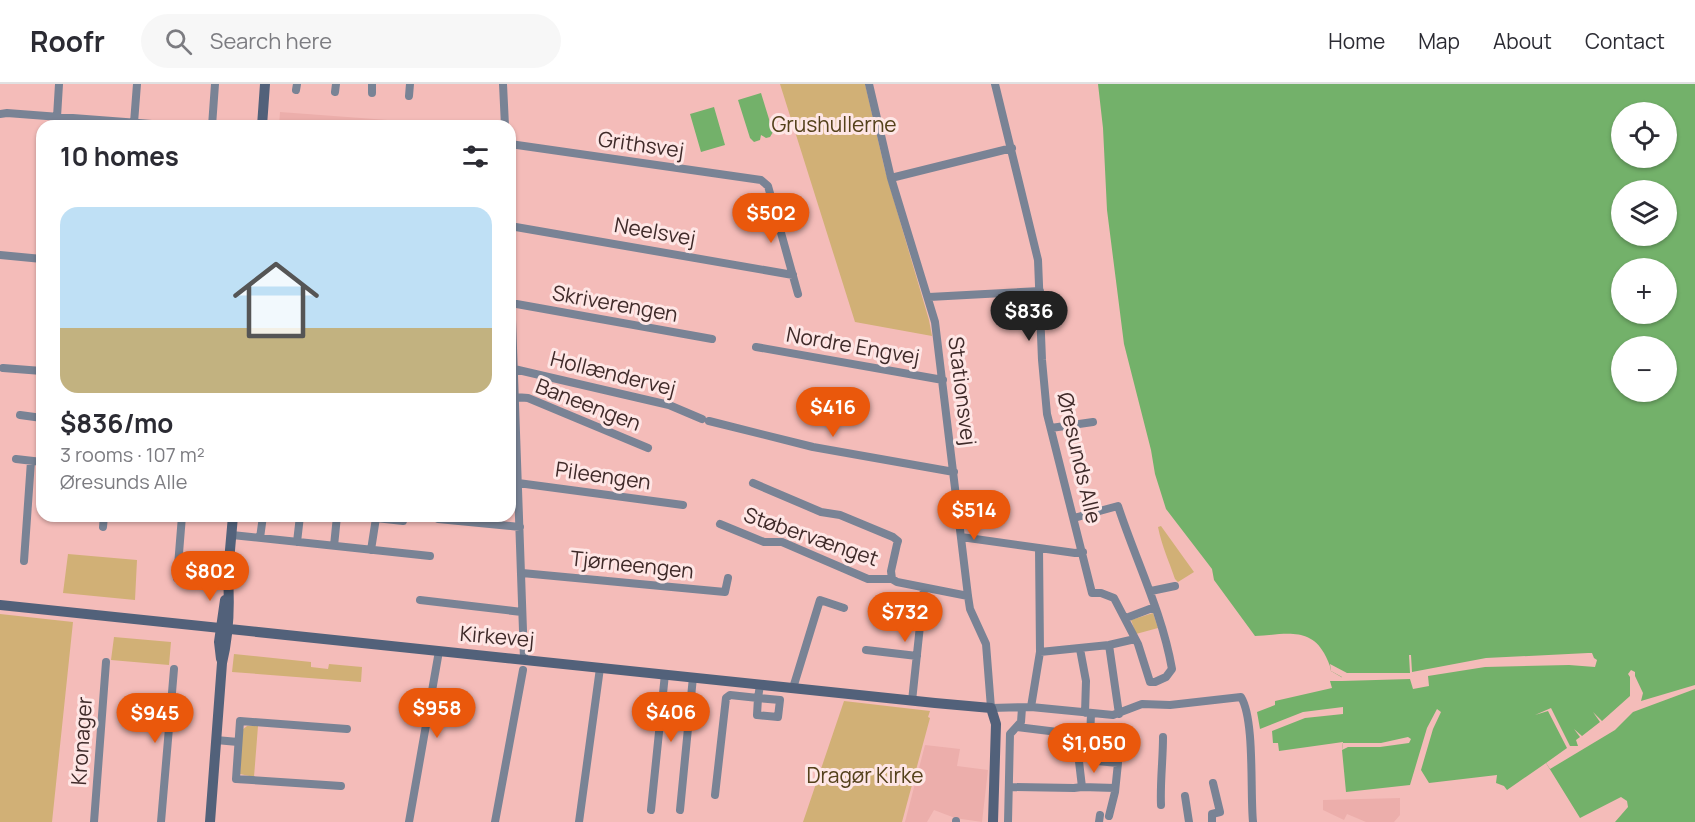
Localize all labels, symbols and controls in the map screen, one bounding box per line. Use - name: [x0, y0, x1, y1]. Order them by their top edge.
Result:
- search box: [141, 14, 561, 68]
- text: Roofr: [30, 22, 105, 60]
- icon: search: [162, 25, 195, 58]
- text: Search here: [210, 26, 332, 56]
- text: Home: [1328, 27, 1385, 55]
- text: Map: [1418, 27, 1460, 55]
- text: About: [1493, 27, 1552, 55]
- text: Contact: [1585, 27, 1665, 55]
- map controls: [1611, 102, 1677, 402]
- button: locate: [1611, 102, 1677, 168]
- park label: Grushullerne: [771, 110, 897, 138]
- street label: Grithsvej: [596, 124, 686, 164]
- text: 10 homes: [60, 138, 179, 174]
- icon: filters: [459, 140, 492, 173]
- button: layers: [1611, 180, 1677, 246]
- pin: $502: [735, 193, 807, 244]
- text: $502: [746, 199, 796, 226]
- street label: Neelsvej: [612, 210, 698, 252]
- icon: home: [222, 246, 330, 354]
- button: +: [1611, 258, 1677, 324]
- street label: Skriverengen: [550, 278, 680, 328]
- pin: $836: [993, 291, 1065, 342]
- text: $836: [1005, 297, 1053, 324]
- street label: Nordre Engvej: [784, 319, 922, 371]
- street label: Stationsvej: [942, 335, 984, 447]
- button: −: [1611, 336, 1677, 402]
- street label: Hollændervej: [547, 344, 679, 402]
- street label: Baneengen: [532, 371, 645, 437]
- pin: $416: [797, 387, 869, 438]
- street label: Øresunds Alle: [1051, 389, 1109, 526]
- text: $416: [810, 393, 856, 420]
- text: $836/mo: [60, 405, 173, 441]
- text: 3 rooms · 107 m²: [60, 441, 205, 468]
- street label: Pileengen: [554, 454, 653, 496]
- text: Øresunds Alle: [60, 468, 187, 495]
- pin: $514: [938, 490, 1010, 541]
- text: $514: [951, 496, 997, 523]
- street label: Støbervænget: [740, 500, 882, 572]
- street label: Tjørneengen: [569, 544, 695, 584]
- pin: $802: [174, 551, 246, 602]
- text: $802: [185, 557, 235, 584]
- pin: $732: [869, 592, 941, 643]
- text: $732: [882, 598, 928, 625]
- street label: Kirkevej: [459, 619, 536, 653]
- pin: $958: [401, 688, 473, 739]
- pin: $406: [635, 692, 707, 743]
- pin: $945: [119, 693, 191, 744]
- text: $958: [413, 694, 461, 721]
- street label: Kronager: [64, 695, 98, 786]
- text: $406: [646, 698, 696, 725]
- text: $945: [131, 699, 179, 726]
- pin: $1,050: [1045, 723, 1143, 774]
- text: $1,050: [1062, 729, 1126, 756]
- park label: Dragør Kirke: [807, 761, 923, 789]

